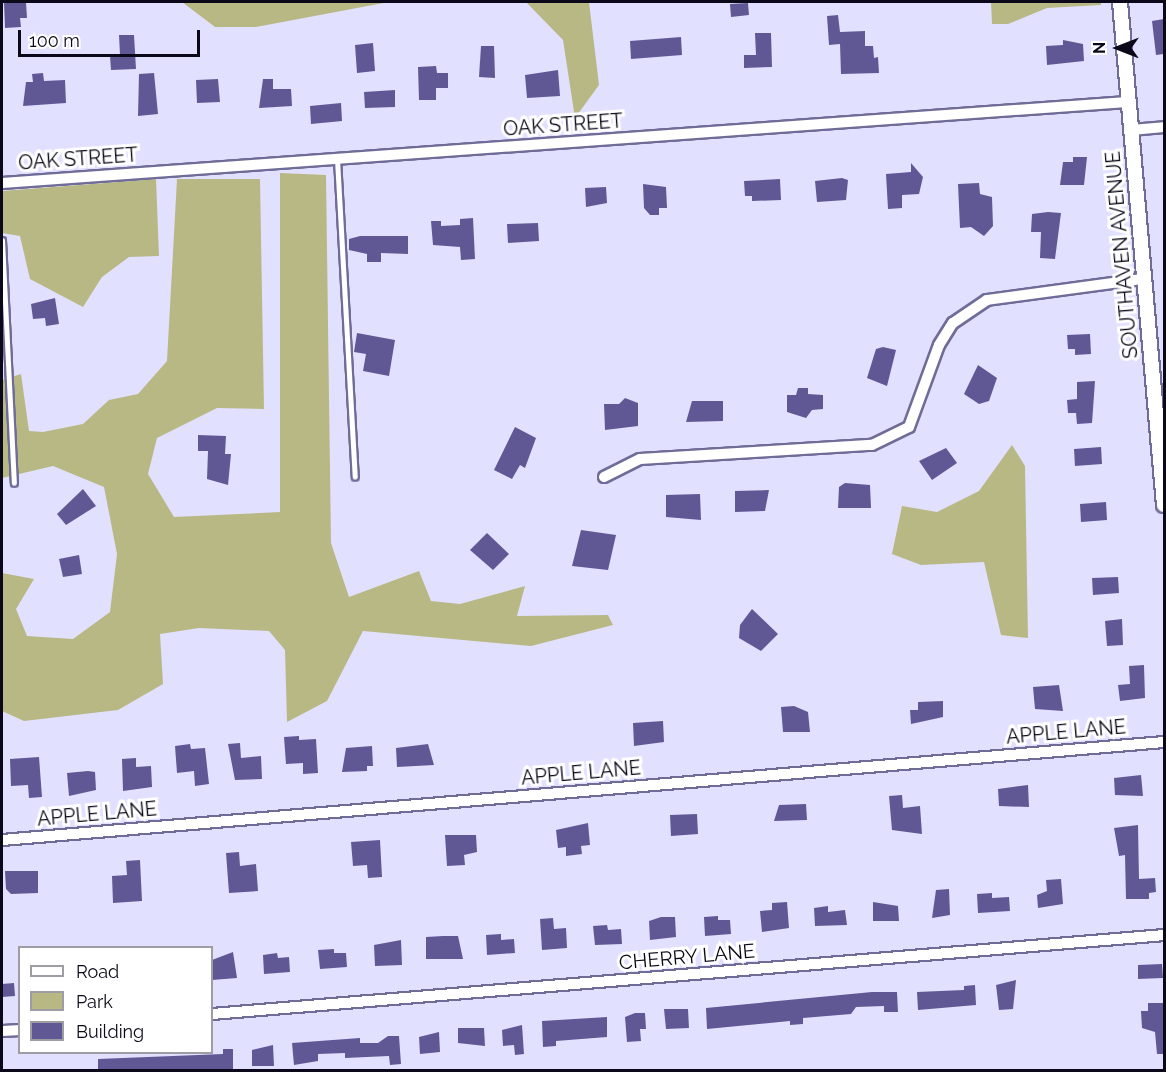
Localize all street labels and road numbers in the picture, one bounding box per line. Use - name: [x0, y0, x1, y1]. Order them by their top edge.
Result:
- street label: OAK STREET: [502, 109, 624, 141]
- street label: OAK STREET: [17, 143, 139, 175]
- street label: SOUTHAVEN AVENUE: [1101, 150, 1143, 360]
- street label: APPLE LANE: [1005, 715, 1127, 749]
- street label: APPLE LANE: [520, 756, 642, 790]
- street label: APPLE LANE: [36, 797, 158, 831]
- street label: CHERRY LANE: [618, 939, 756, 975]

